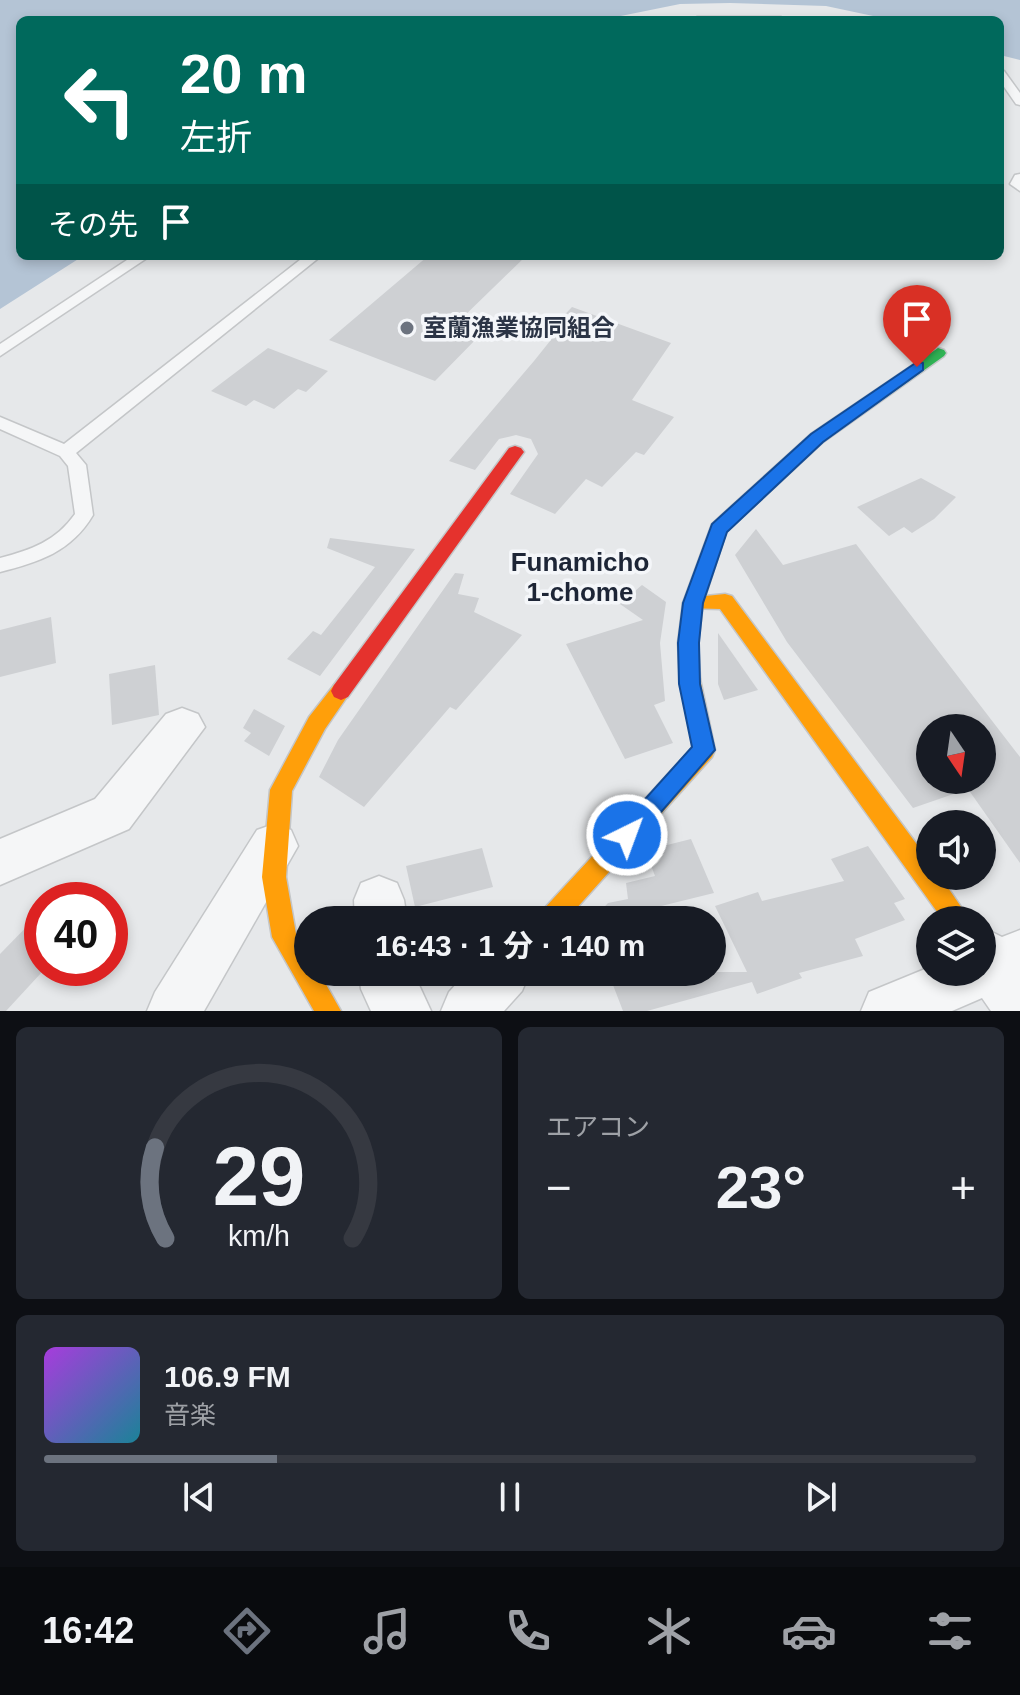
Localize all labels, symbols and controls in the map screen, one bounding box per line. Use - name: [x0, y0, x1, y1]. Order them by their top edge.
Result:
- text: 20 m: [180, 42, 308, 105]
- icon: left: [48, 48, 152, 152]
- text: 左折: [180, 117, 252, 158]
- icon: arrive: [154, 200, 198, 244]
- text: その先: [48, 208, 138, 241]
- pin: [883, 285, 951, 367]
- icon: arrive: [895, 297, 939, 341]
- place label: 室蘭漁業協同組合: [423, 314, 615, 341]
- marker: 室蘭漁業協同組合: [398, 319, 416, 337]
- district label: Funamicho 1-chome: [511, 547, 649, 607]
- north arrow: [916, 714, 996, 794]
- map controls: [916, 714, 996, 986]
- position arrow: [585, 793, 669, 877]
- button: sound: [916, 810, 996, 890]
- speed limit sign: 40: [24, 882, 128, 986]
- button: layers: [916, 906, 996, 986]
- text: 16:43 · 1 分 · 140 m: [375, 929, 645, 962]
- text: エアコン: [546, 1112, 650, 1142]
- text: 29: [213, 1130, 305, 1223]
- text: 23°: [716, 1154, 806, 1221]
- text: −: [546, 1163, 572, 1212]
- text: +: [950, 1163, 976, 1212]
- text: km/h: [228, 1220, 290, 1252]
- text: 106.9 FM: [164, 1360, 291, 1393]
- text: 音楽: [164, 1400, 216, 1430]
- icon: previous: [177, 1475, 221, 1519]
- icon: pause: [488, 1475, 532, 1519]
- icon: next: [799, 1475, 843, 1519]
- icon: directions: [219, 1603, 275, 1659]
- icon: music: [359, 1603, 415, 1659]
- icon: phone: [500, 1603, 556, 1659]
- icon: climate: [641, 1603, 697, 1659]
- icon: car: [781, 1603, 837, 1659]
- icon: filters: [922, 1603, 978, 1659]
- text: 16:42: [42, 1610, 134, 1651]

